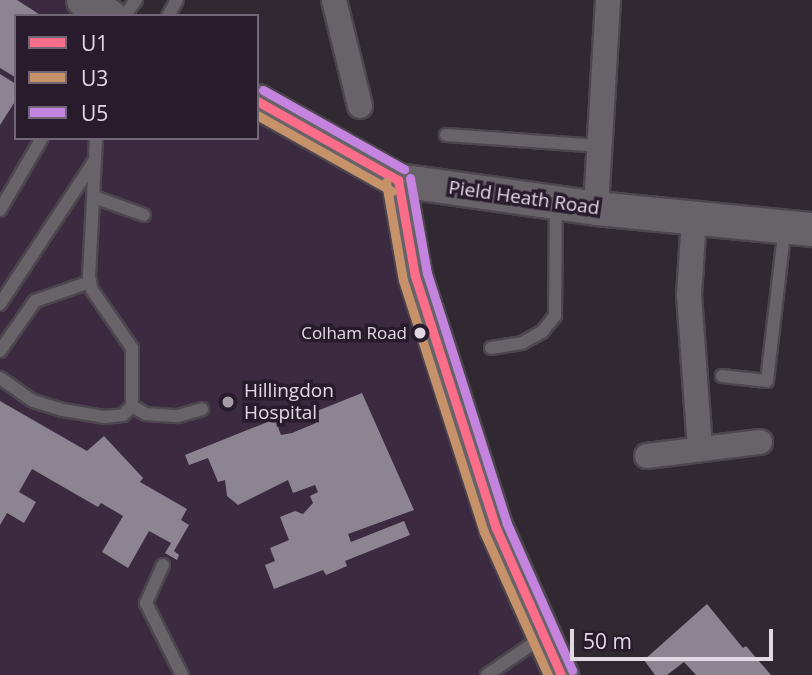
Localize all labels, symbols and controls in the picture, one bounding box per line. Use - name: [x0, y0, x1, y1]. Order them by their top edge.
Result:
- legend: [14, 14, 259, 140]
- text: U1: [81, 29, 108, 57]
- text: U3: [81, 64, 108, 92]
- text: U5: [81, 99, 108, 127]
- street label: Pield Heath Road: [447, 176, 601, 220]
- place label: Colham Road: [301, 323, 407, 343]
- marker: Colham Road: [413, 326, 427, 340]
- place label: Hillingdon Hospital: [244, 380, 334, 424]
- marker: Hillingdon Hospital: [218, 392, 238, 412]
- scale bar: [574, 616, 777, 660]
- text: 50 m: [583, 627, 632, 655]

